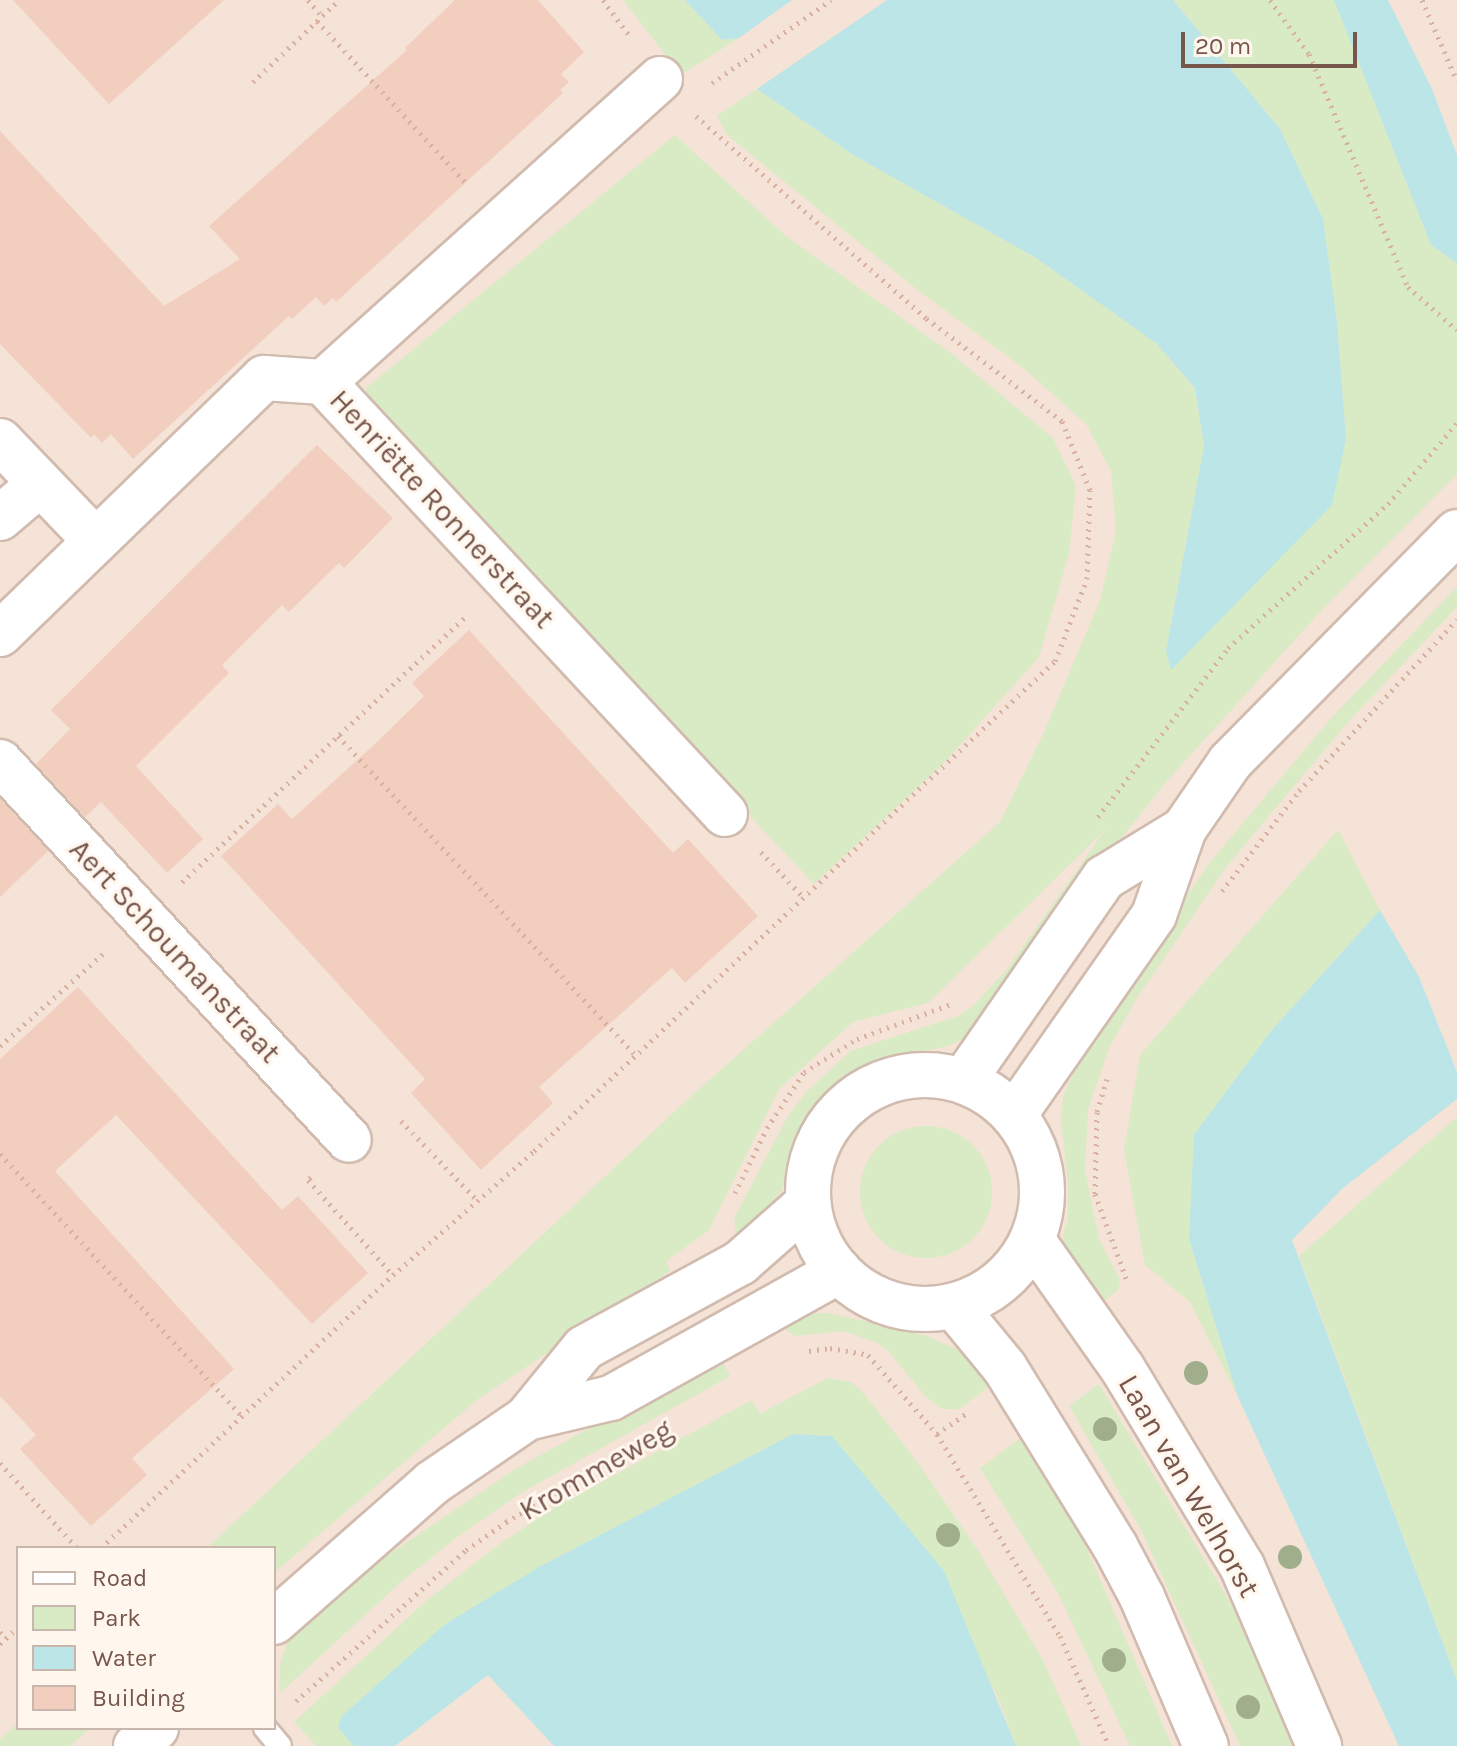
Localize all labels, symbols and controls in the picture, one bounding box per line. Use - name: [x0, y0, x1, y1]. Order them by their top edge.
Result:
- scale bar: [1185, 16, 1361, 66]
- text: 20 m: [1195, 32, 1251, 60]
- street label: Henriëtte Ronnerstraat: [322, 382, 562, 636]
- street label: Aert Schoumanstraat: [62, 832, 288, 1070]
- street label: Laan van Welhorst: [1111, 1368, 1267, 1604]
- street label: Krommeweg: [513, 1412, 679, 1528]
- legend: [16, 1546, 276, 1730]
- text: Road: [92, 1564, 147, 1592]
- text: Park: [92, 1604, 141, 1632]
- text: Water: [92, 1644, 156, 1672]
- text: Building: [92, 1684, 185, 1712]

